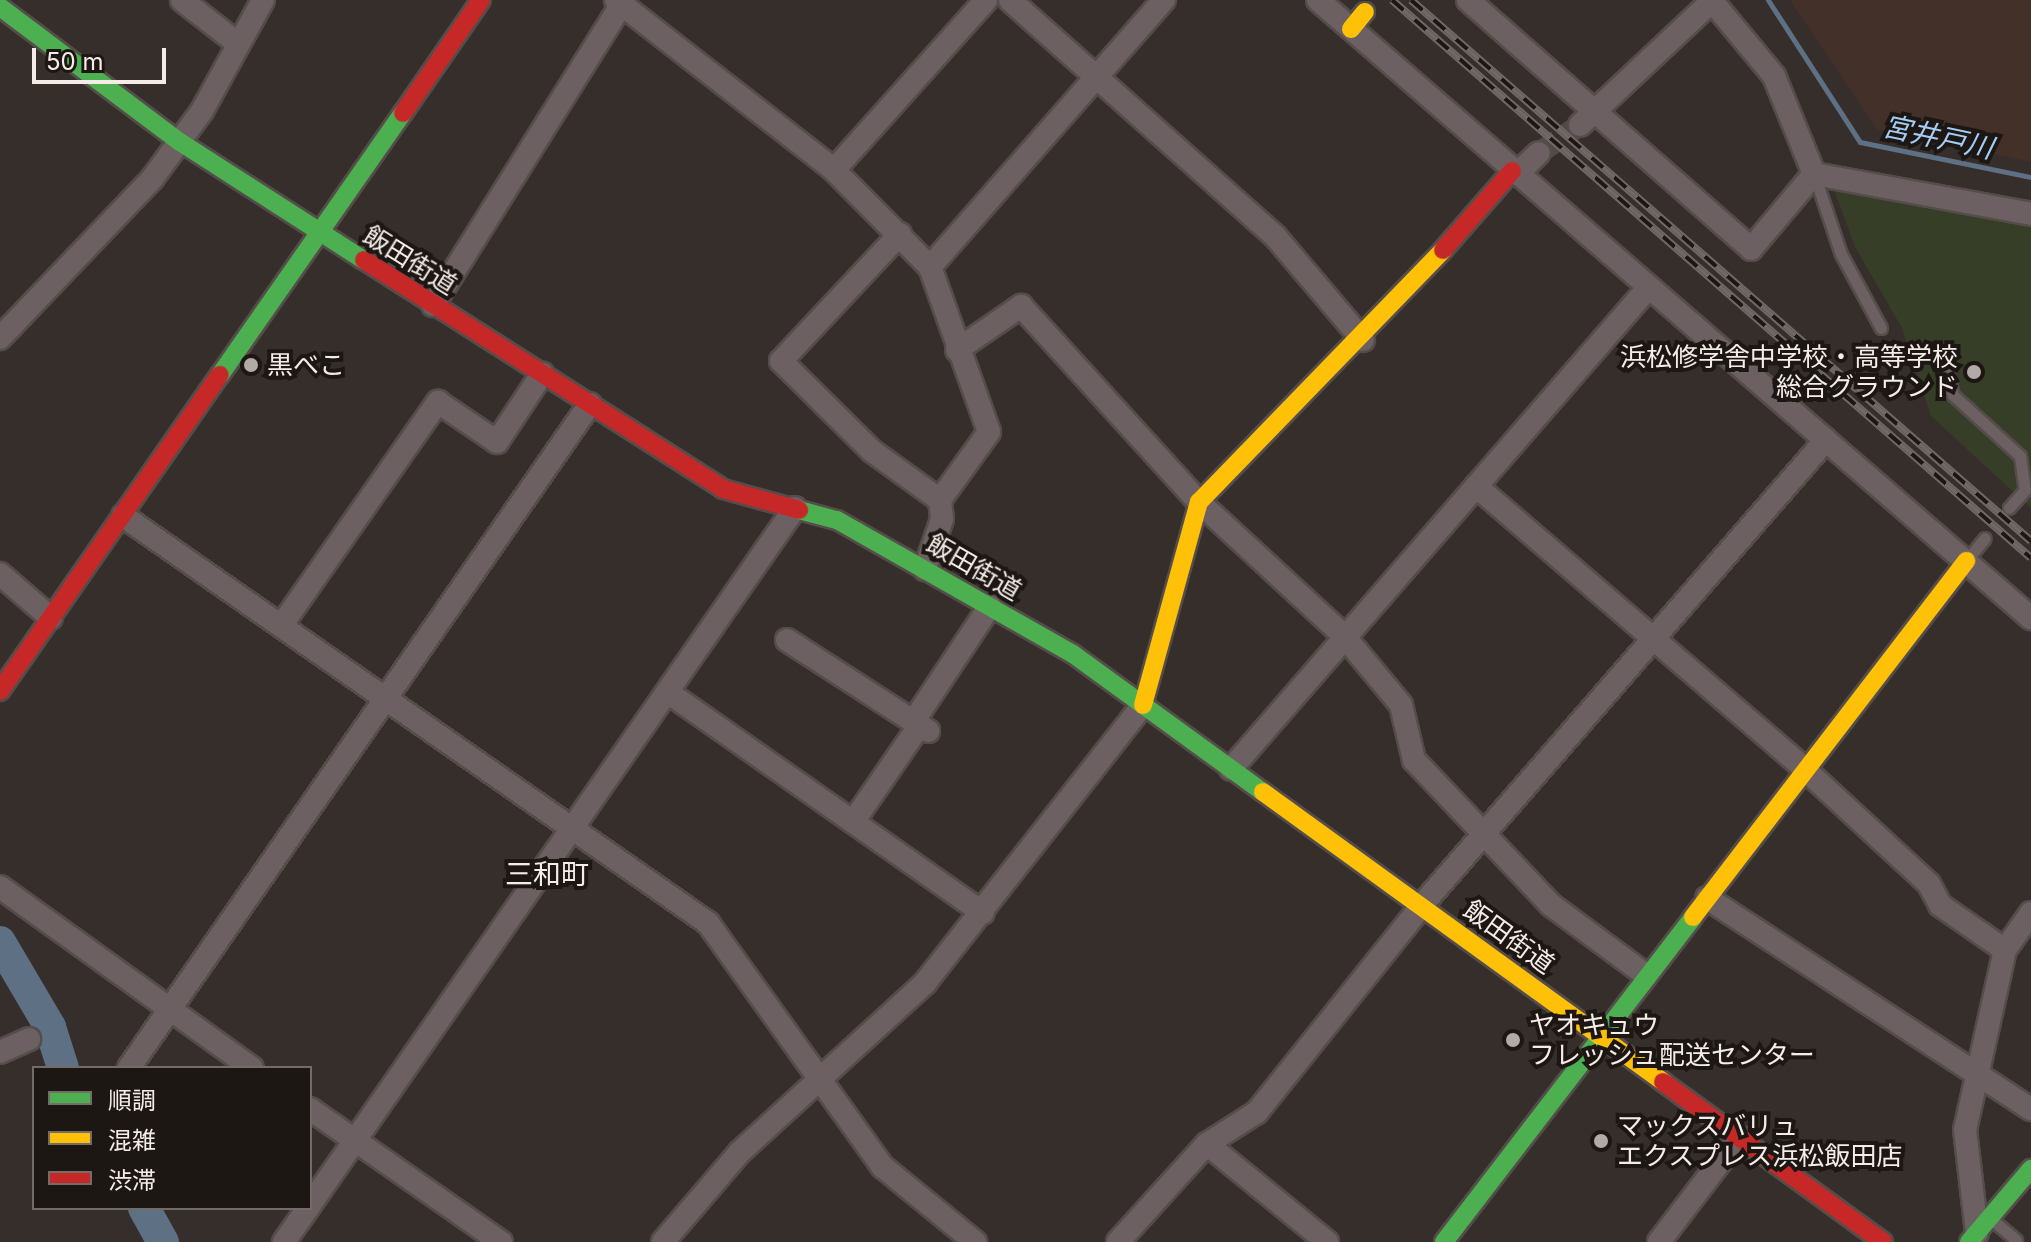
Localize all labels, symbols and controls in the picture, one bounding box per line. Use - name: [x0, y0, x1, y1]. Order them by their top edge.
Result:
- scale bar: [36, 32, 170, 82]
- text: 50 m: [46, 47, 104, 76]
- water label: 宮井戸川: [1880, 109, 1996, 165]
- street label: 飯田街道: [358, 219, 462, 301]
- place label: 浜松修学舎中学校・高等学校 総合グラウンド: [1620, 341, 1958, 402]
- place label: 黒べこ: [267, 349, 345, 381]
- marker: 黒べこ: [242, 356, 260, 374]
- marker: 浜松修学舎中学校・高等学校 総合グラウンド: [1965, 363, 1983, 381]
- street label: 飯田街道: [921, 527, 1027, 607]
- district label: 三和町: [505, 857, 589, 891]
- street label: 飯田街道: [1458, 894, 1560, 980]
- place label: ヤオキュウ フレッシュ配送センター: [1529, 1009, 1815, 1070]
- marker: ヤオキュウ フレッシュ配送センター: [1504, 1031, 1522, 1049]
- legend: [32, 1066, 312, 1210]
- text: 順調: [108, 1086, 156, 1115]
- place label: マックスバリュ エクスプレス浜松飯田店: [1617, 1110, 1903, 1172]
- text: 混雑: [108, 1126, 156, 1155]
- marker: マックスバリュ エクスプレス浜松飯田店: [1592, 1132, 1610, 1150]
- text: 渋滞: [108, 1166, 156, 1195]

